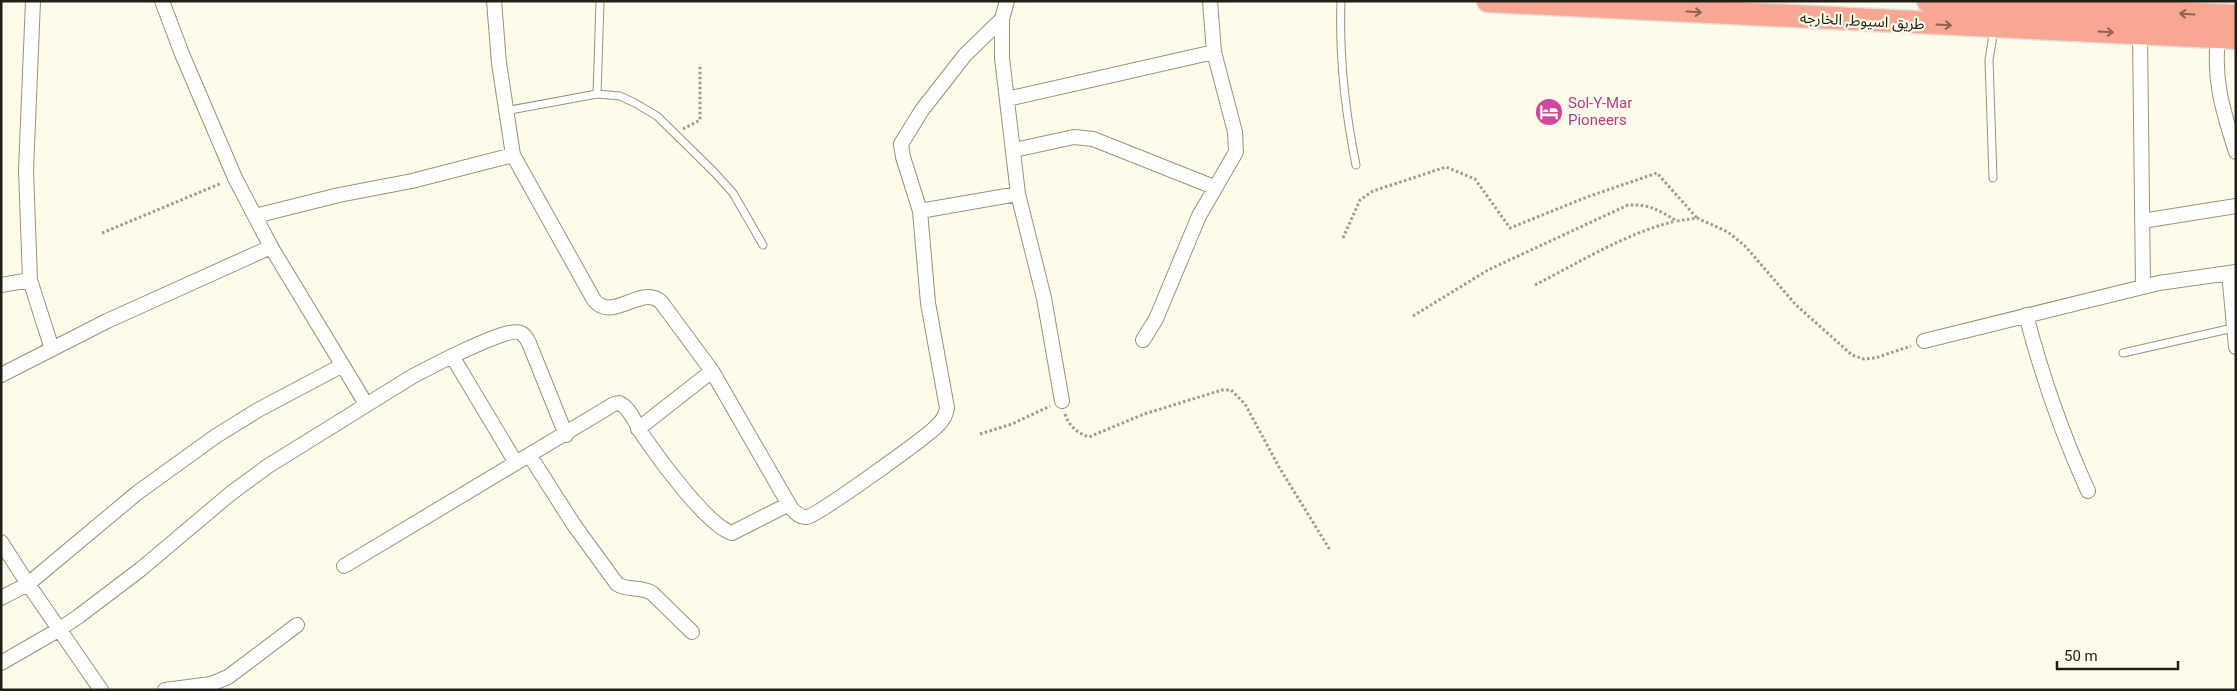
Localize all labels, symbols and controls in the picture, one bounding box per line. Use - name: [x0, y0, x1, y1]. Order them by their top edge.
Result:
- one-way arrow: [1686, 7, 1702, 16]
- street label: طريق اسيوط, الخارجه: [1799, 9, 1925, 34]
- one-way arrow: [2179, 9, 2195, 18]
- one-way arrow: [1935, 20, 1951, 29]
- one-way arrow: [2098, 28, 2114, 37]
- place label: Sol-Y-Mar Pioneers: [1568, 94, 1632, 129]
- hotel icon: Sol-Y-Mar Pioneers: [1534, 97, 1564, 127]
- scale bar: [2057, 638, 2178, 670]
- text: 50 m: [2064, 647, 2098, 665]

